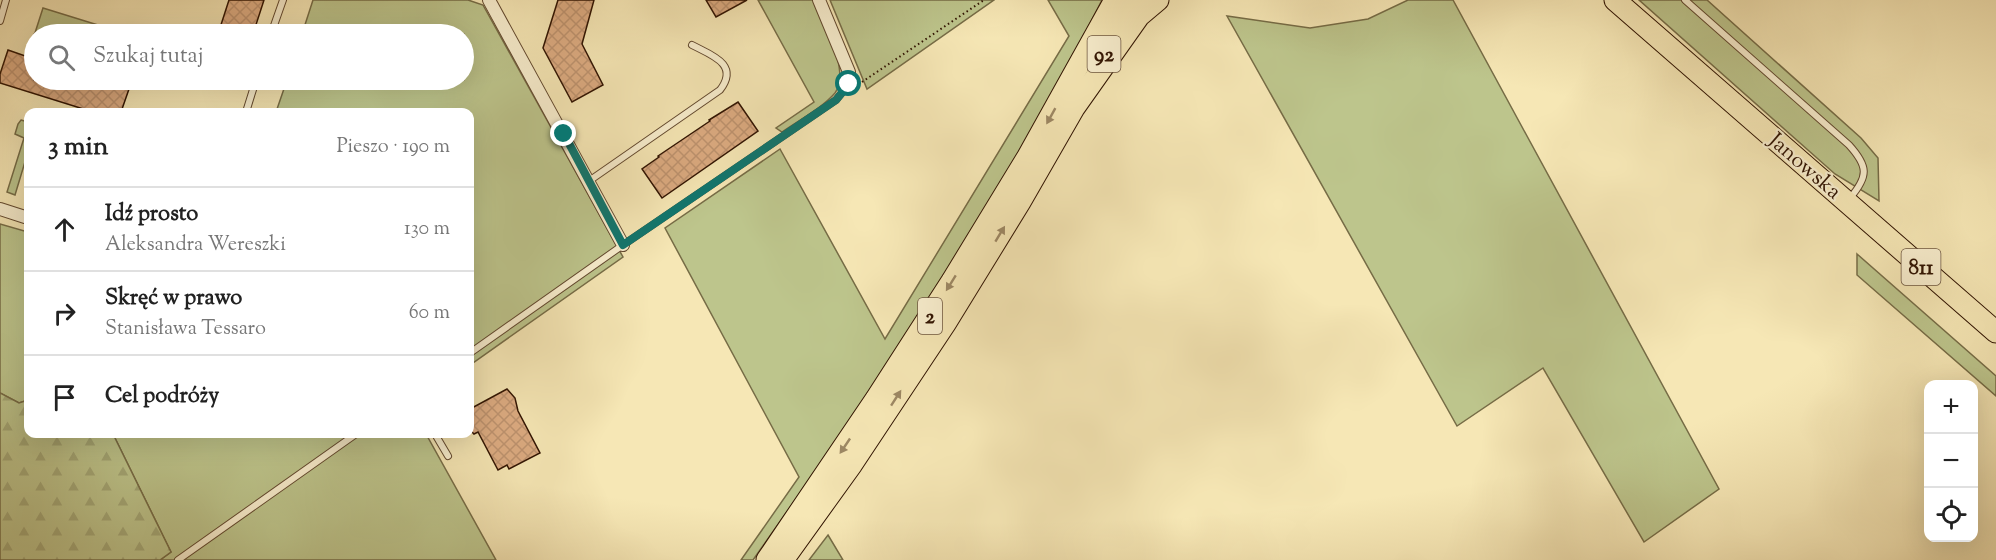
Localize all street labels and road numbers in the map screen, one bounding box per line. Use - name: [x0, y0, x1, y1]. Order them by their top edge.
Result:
- road number: 92: [1088, 36, 1120, 72]
- street label: Janowska: [1760, 126, 1848, 208]
- road number: 811: [1902, 249, 1940, 285]
- road number: 2: [918, 298, 942, 334]

